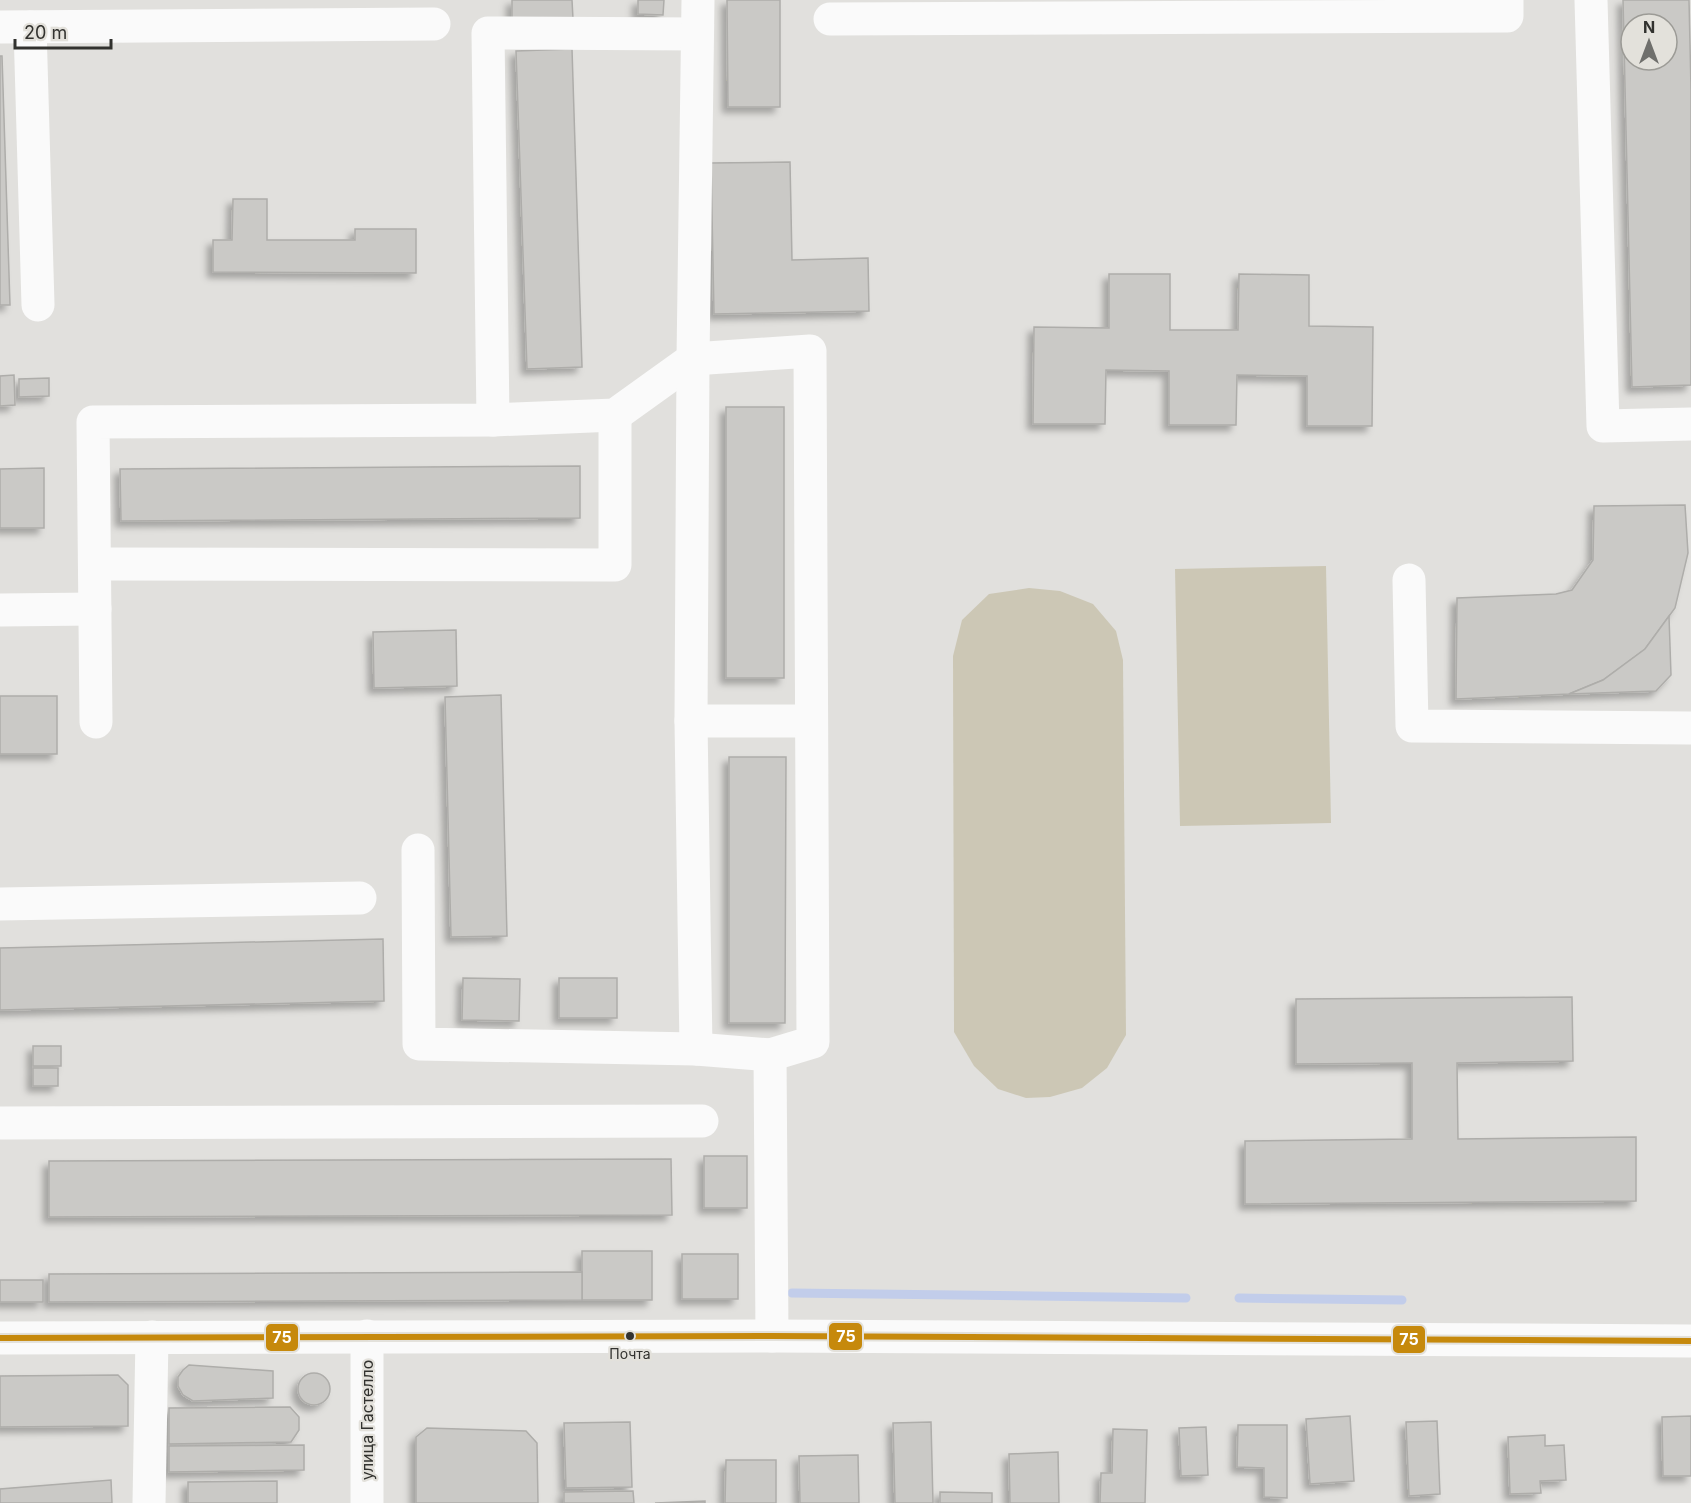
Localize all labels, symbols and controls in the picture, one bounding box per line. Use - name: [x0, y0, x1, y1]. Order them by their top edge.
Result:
- scale bar: [15, 12, 111, 50]
- north arrow: [1619, 12, 1679, 72]
- text: N: [1643, 17, 1655, 37]
- text: 20 m: [24, 22, 67, 43]
- line badge: 75: [828, 1322, 863, 1351]
- line badge: 75: [265, 1323, 299, 1352]
- line badge: 75: [1392, 1325, 1426, 1354]
- text: 75: [836, 1326, 856, 1346]
- text: 75: [272, 1327, 292, 1347]
- text: 75: [1399, 1329, 1419, 1349]
- marker: Почта: [624, 1330, 636, 1342]
- place label: Почта: [609, 1345, 651, 1362]
- street label: улица Гастелло: [357, 1360, 377, 1480]

